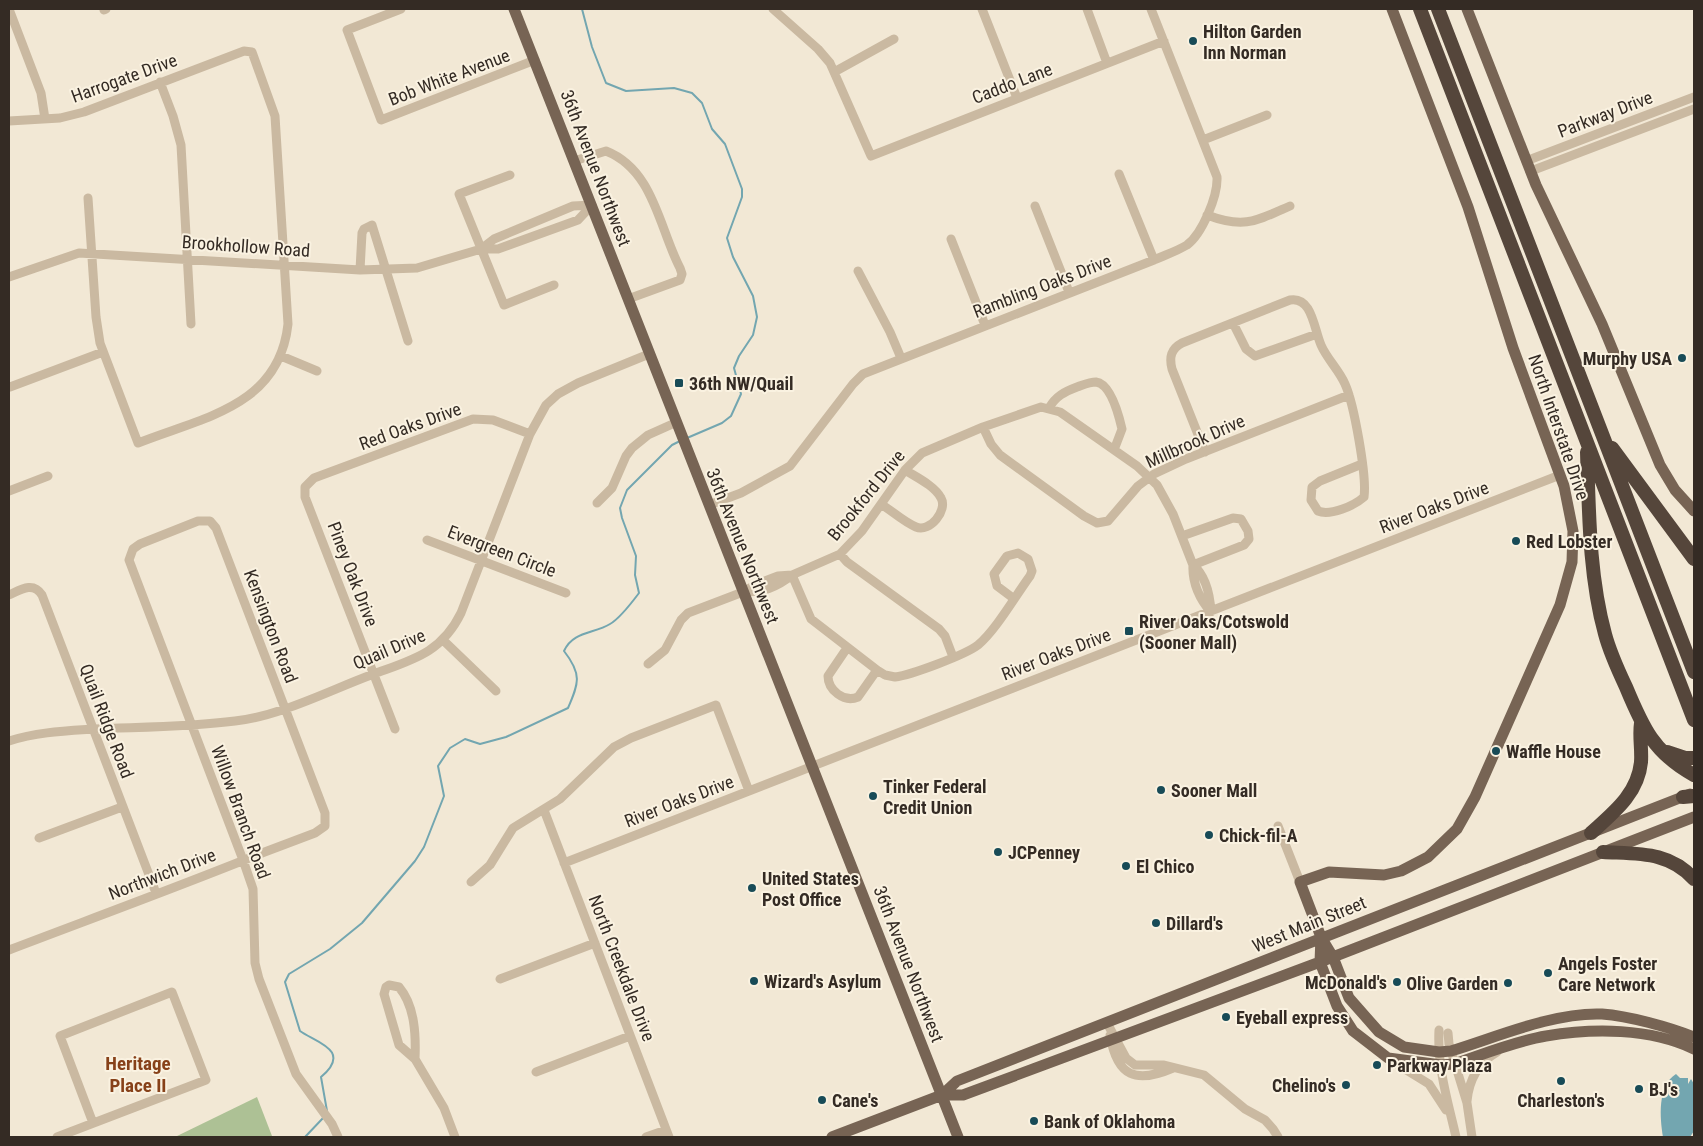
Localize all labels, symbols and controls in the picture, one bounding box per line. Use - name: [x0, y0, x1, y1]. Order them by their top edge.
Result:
- place label: Hilton Garden Inn Norman: [1203, 21, 1302, 63]
- marker: Hilton Garden Inn Norman: [1187, 35, 1199, 47]
- street label: Bob White Avenue: [385, 44, 513, 110]
- street label: Harrogate Drive: [68, 49, 180, 107]
- street label: Caddo Lane: [969, 58, 1055, 108]
- street label: Parkway Drive: [1555, 86, 1655, 142]
- street label: 36th Avenue Northwest: [557, 87, 635, 249]
- street label: Brookhollow Road: [181, 231, 311, 261]
- street label: Rambling Oaks Drive: [970, 250, 1114, 322]
- place label: Murphy USA: [1583, 348, 1672, 369]
- street label: North Interstate Drive: [1524, 351, 1594, 503]
- marker: Murphy USA: [1676, 352, 1688, 364]
- place label: 36th NW/Quail: [689, 373, 793, 394]
- marker: 36th NW/Quail: [673, 377, 685, 389]
- street label: Red Oaks Drive: [356, 398, 464, 454]
- street label: Millbrook Drive: [1142, 410, 1248, 472]
- street label: Brookford Drive: [823, 446, 909, 544]
- street label: 36th Avenue Northwest: [702, 465, 784, 627]
- street label: River Oaks Drive: [1376, 477, 1492, 537]
- street label: Piney Oak Drive: [323, 519, 383, 629]
- street label: Evergreen Circle: [445, 521, 559, 581]
- place label: Red Lobster: [1526, 531, 1612, 552]
- marker: Red Lobster: [1510, 535, 1522, 547]
- street label: Kensington Road: [240, 566, 302, 686]
- place label: River Oaks/Cotswold (Sooner Mall): [1139, 611, 1289, 654]
- street label: Quail Drive: [350, 624, 428, 674]
- street label: River Oaks Drive: [998, 624, 1114, 684]
- marker: River Oaks/Cotswold (Sooner Mall): [1123, 625, 1135, 637]
- street label: Quail Ridge Road: [76, 661, 138, 781]
- place label: Waffle House: [1506, 741, 1601, 762]
- street label: Willow Branch Road: [207, 742, 275, 882]
- marker: Waffle House: [1490, 745, 1502, 757]
- street label: River Oaks Drive: [621, 771, 737, 831]
- place label: Tinker Federal Credit Union: [883, 776, 987, 818]
- place label: Sooner Mall: [1171, 780, 1257, 801]
- marker: Sooner Mall: [1155, 784, 1167, 796]
- marker: Tinker Federal Credit Union: [867, 790, 879, 802]
- place label: Chick-fil-A: [1219, 825, 1298, 846]
- marker: Chick-fil-A: [1203, 829, 1215, 841]
- place label: JCPenney: [1008, 842, 1080, 863]
- street label: Northwich Drive: [105, 844, 219, 904]
- marker: JCPenney: [992, 846, 1004, 858]
- place label: El Chico: [1136, 856, 1194, 877]
- marker: El Chico: [1120, 860, 1132, 872]
- place label: United States Post Office: [762, 868, 859, 910]
- marker: United States Post Office: [746, 882, 758, 894]
- street label: 36th Avenue Northwest: [870, 883, 948, 1045]
- street label: North Creekdale Drive: [584, 892, 660, 1044]
- street label: West Main Street: [1249, 892, 1369, 956]
- place label: Dillard's: [1166, 913, 1223, 934]
- marker: Dillard's: [1150, 917, 1162, 929]
- place label: Angels Foster Care Network: [1558, 953, 1657, 995]
- marker: Angels Foster Care Network: [1542, 967, 1554, 979]
- place label: Wizard's Asylum: [764, 971, 881, 992]
- place label: McDonald's: [1305, 972, 1387, 993]
- place label: Olive Garden: [1406, 973, 1498, 994]
- marker: Wizard's Asylum: [748, 975, 760, 987]
- marker: McDonald's: [1391, 976, 1403, 988]
- marker: Olive Garden: [1502, 977, 1514, 989]
- place label: Eyeball express: [1236, 1007, 1348, 1028]
- marker: Eyeball express: [1220, 1011, 1232, 1023]
- district label: Heritage Place II: [105, 1052, 171, 1097]
- place label: Parkway Plaza: [1387, 1055, 1492, 1076]
- marker: Parkway Plaza: [1371, 1059, 1383, 1071]
- place label: Chelino's: [1272, 1075, 1336, 1096]
- marker: Charleston's: [1555, 1075, 1567, 1087]
- marker: Chelino's: [1340, 1079, 1352, 1091]
- place label: BJ's: [1649, 1079, 1678, 1100]
- marker: BJ's: [1633, 1083, 1645, 1095]
- place label: Cane's: [832, 1090, 878, 1111]
- place label: Charleston's: [1517, 1090, 1605, 1111]
- marker: Cane's: [816, 1094, 828, 1106]
- place label: Bank of Oklahoma: [1044, 1111, 1175, 1132]
- marker: Bank of Oklahoma: [1028, 1115, 1040, 1127]

